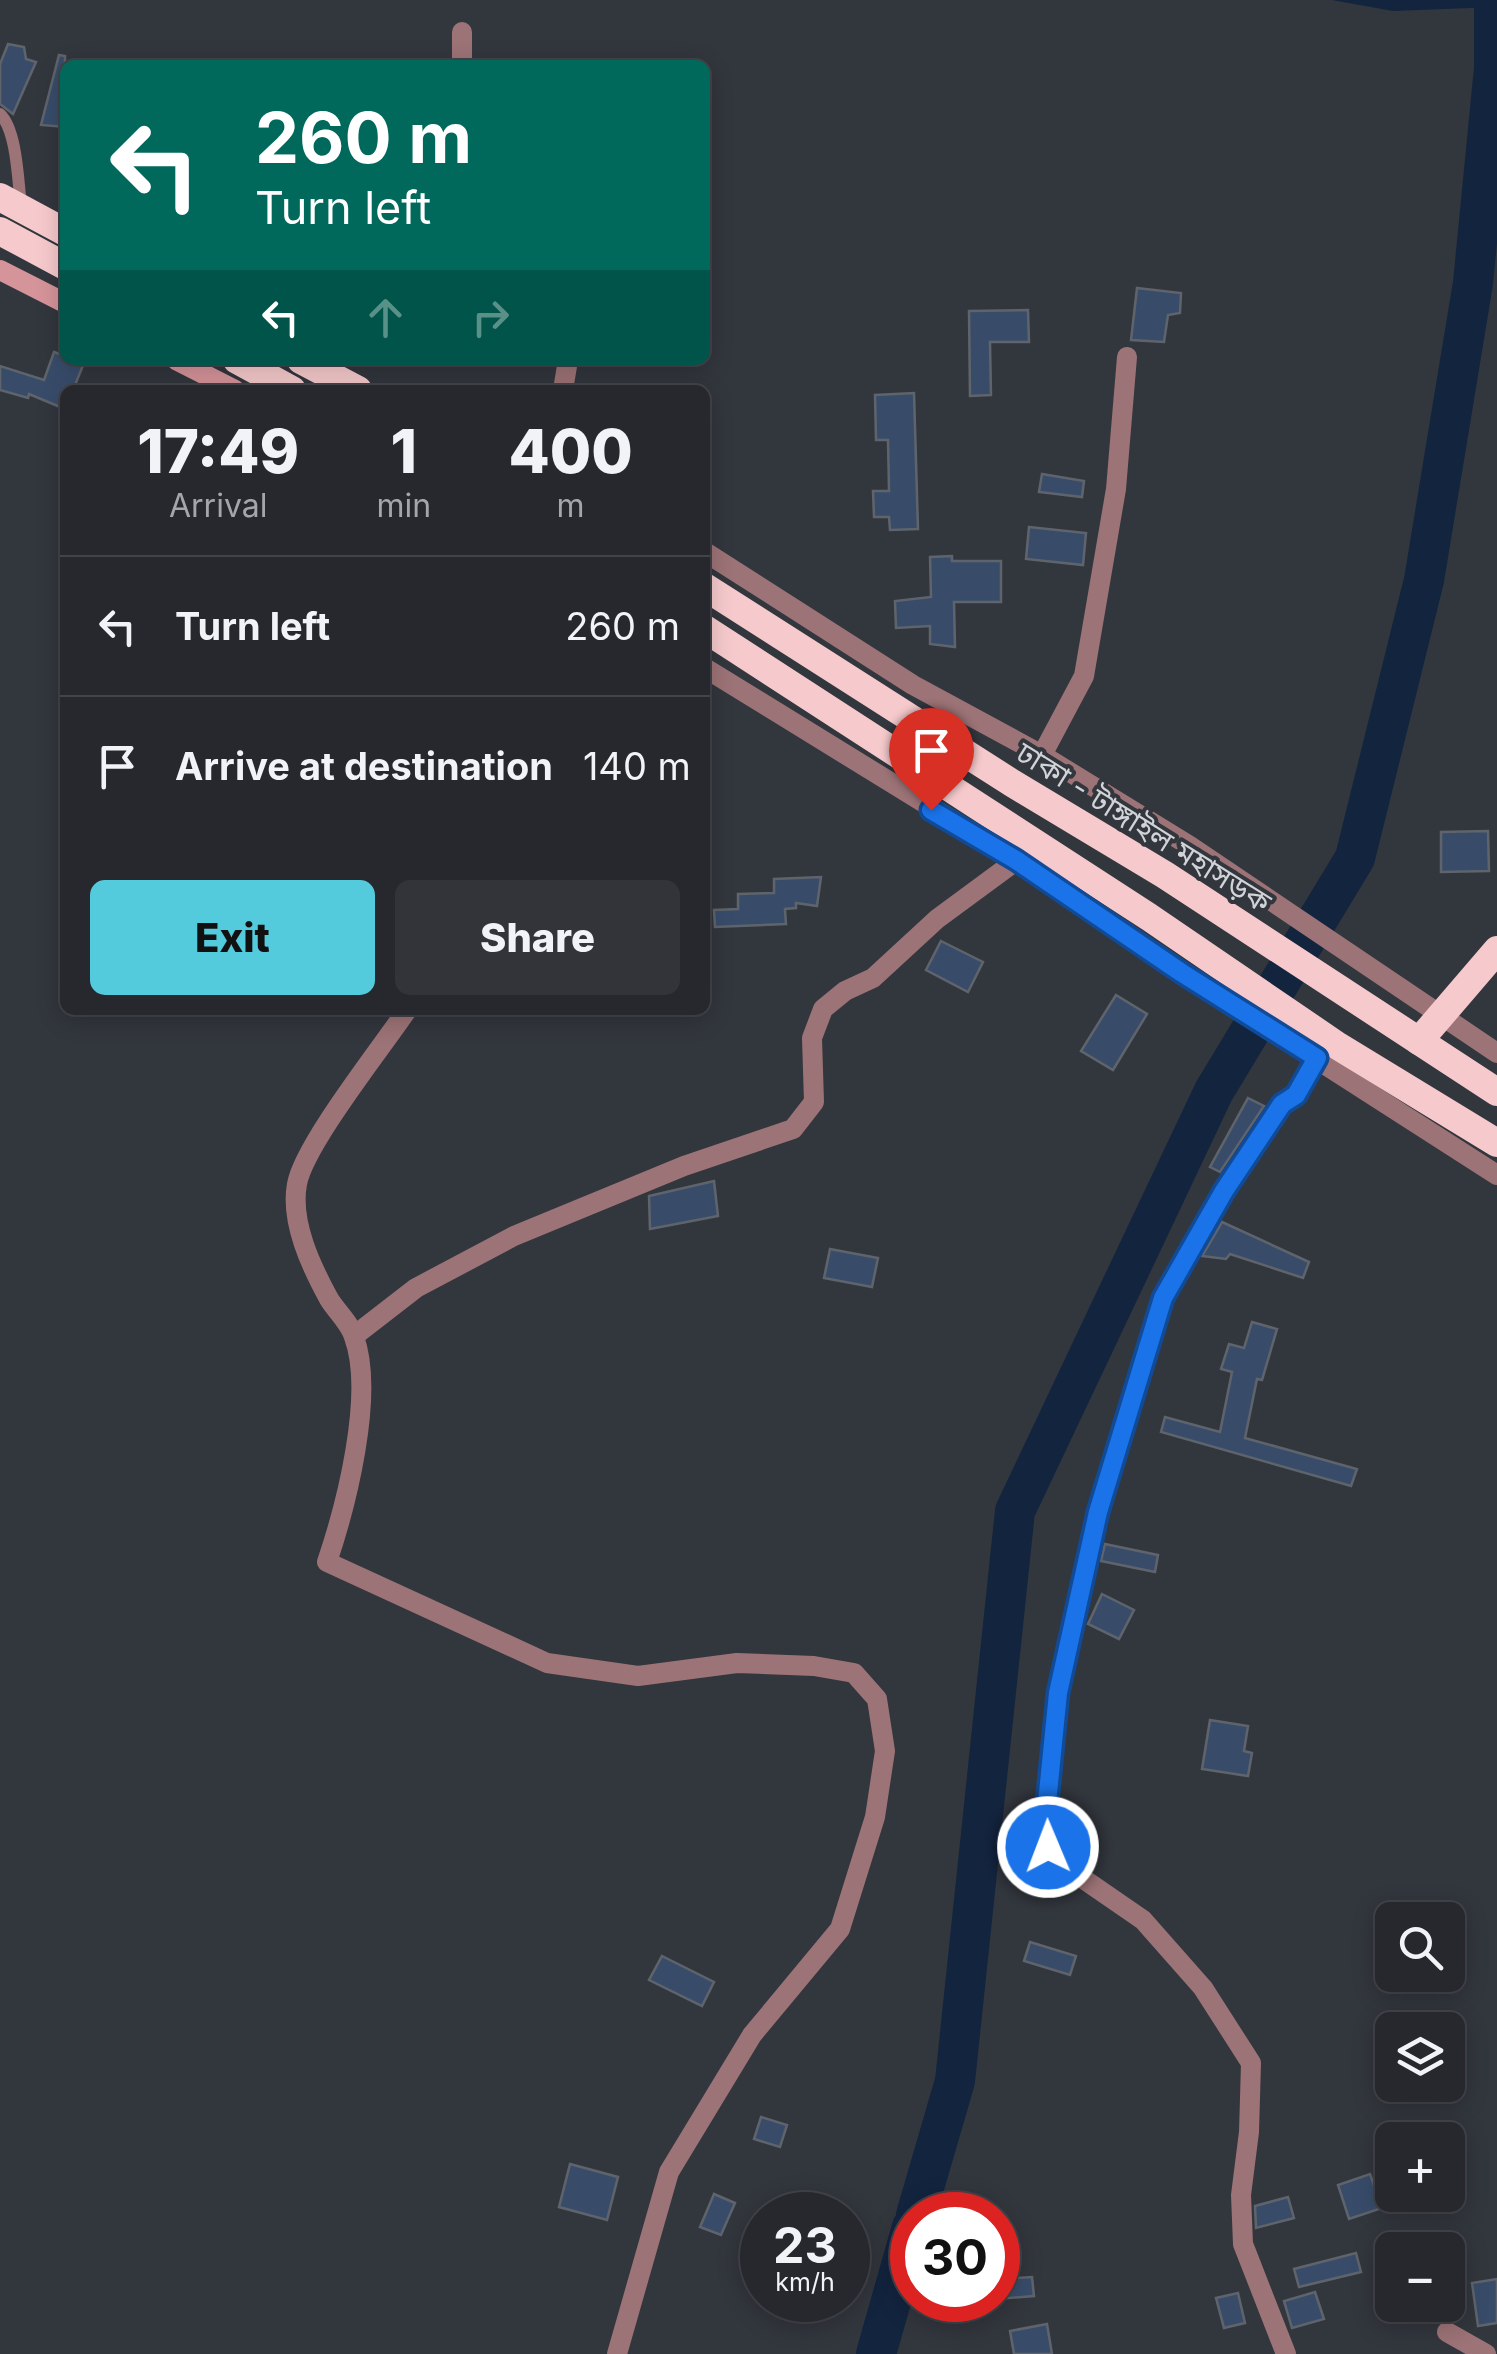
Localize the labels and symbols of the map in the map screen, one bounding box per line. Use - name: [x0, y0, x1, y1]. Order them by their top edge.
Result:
- pin: [889, 708, 974, 811]
- street label: ঢাকা - টাঙ্গাইল মহাসড়ক: [1009, 733, 1279, 920]
- position arrow: [996, 1795, 1100, 1899]
- speed limit sign: 30: [890, 2192, 1020, 2322]

